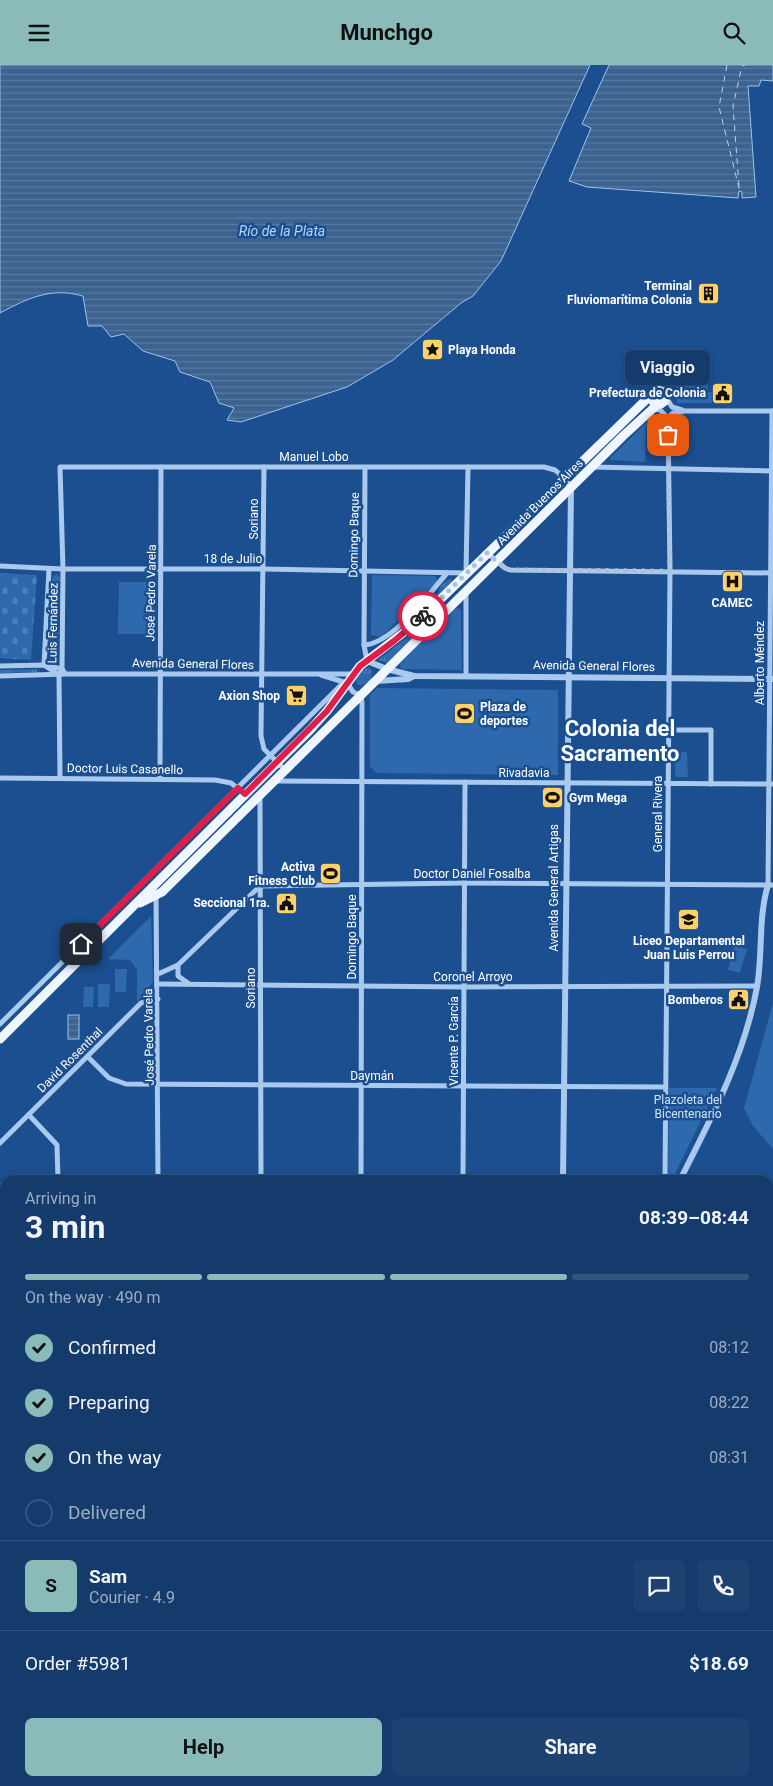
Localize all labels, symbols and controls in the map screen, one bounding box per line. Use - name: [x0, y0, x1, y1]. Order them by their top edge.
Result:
- icon: menu: [25, 19, 53, 47]
- icon: search: [720, 19, 748, 47]
- text: Munchgo: [340, 20, 433, 45]
- water label: Río de la Plata: [239, 223, 325, 239]
- place label: Terminal Fluviomarítima Colonia: [567, 279, 693, 307]
- building icon: Terminal Fluviomarítima Colonia: [696, 281, 720, 305]
- place icon: Playa Honda: [420, 338, 444, 362]
- place label: Playa Honda: [448, 343, 516, 357]
- callout: Viaggio: [626, 350, 710, 385]
- text: Viaggio: [640, 358, 695, 377]
- public building icon: Prefectura de Colonia: [710, 381, 734, 405]
- place label: Prefectura de Colonia: [589, 386, 707, 400]
- pin: [647, 414, 689, 456]
- icon: bag: [654, 421, 682, 449]
- street label: Manuel Lobo: [279, 450, 349, 464]
- street label: Avenida Buenos Aires: [494, 456, 586, 548]
- street label: Domingo Baque: [346, 492, 362, 578]
- street label: Soriano: [247, 498, 261, 539]
- street label: José Pedro Varela: [143, 544, 159, 642]
- street label: 18 de Julio: [204, 552, 262, 566]
- hospital icon: CAMEC: [720, 570, 744, 594]
- street label: Luis Fernández: [45, 582, 61, 663]
- courier: [398, 591, 448, 641]
- place label: CAMEC: [711, 596, 753, 610]
- icon: bike: [409, 602, 437, 630]
- street label: Alberto Méndez: [753, 621, 767, 705]
- street label: Avenida General Flores: [132, 656, 254, 672]
- street label: Avenida General Flores: [533, 658, 655, 674]
- supermarket icon: Axion Shop: [284, 684, 308, 708]
- place label: Axion Shop: [219, 689, 280, 703]
- place label: Plaza de deportes: [480, 700, 528, 728]
- sports icon: Plaza de deportes: [452, 702, 476, 726]
- district label: Colonia del Sacramento: [560, 716, 680, 766]
- street label: Doctor Luis Casanello: [67, 761, 183, 777]
- street label: Rivadavia: [498, 766, 550, 780]
- street label: General Rivera: [651, 776, 665, 852]
- sports icon: Gym Mega: [541, 786, 565, 810]
- place label: Gym Mega: [569, 791, 627, 805]
- street label: Avenida General Artigas: [547, 824, 561, 952]
- place label: Activa Fitness Club: [248, 860, 316, 888]
- sports icon: Activa Fitness Club: [319, 862, 343, 886]
- street label: Doctor Daniel Fosalba: [413, 867, 531, 881]
- public building icon: Seccional 1ra.: [274, 891, 298, 915]
- street label: Domingo Baque: [345, 894, 359, 980]
- place label: Seccional 1ra.: [193, 896, 270, 910]
- school or university icon: Liceo Departamental Juan Luis Perrou: [677, 908, 701, 932]
- pin: [60, 923, 102, 965]
- icon: home: [67, 930, 95, 958]
- place label: Liceo Departamental Juan Luis Perrou: [633, 934, 745, 962]
- street label: Soriano: [244, 967, 258, 1008]
- street label: Coronel Arroyo: [433, 970, 513, 984]
- street label: José Pedro Varela: [141, 988, 157, 1086]
- public building icon: Bomberos: [727, 988, 751, 1012]
- place label: Bomberos: [668, 993, 723, 1007]
- street label: Vicente P. García: [447, 996, 461, 1086]
- street label: David Rosenthal: [35, 1025, 105, 1095]
- street label: Daymán: [350, 1069, 394, 1083]
- park label: Plazoleta del Bicentenario: [654, 1093, 722, 1121]
- text: Arriving in: [25, 1189, 96, 1208]
- text: 08:39–08:44: [639, 1206, 749, 1229]
- text: 3 min: [25, 1208, 105, 1246]
- text: On the way · 490 m: [25, 1288, 161, 1307]
- icon: check: [25, 1334, 53, 1362]
- text: Confirmed: [68, 1336, 156, 1359]
- text: 08:12: [709, 1338, 749, 1357]
- icon: check: [25, 1389, 53, 1417]
- text: Preparing: [68, 1391, 150, 1414]
- text: 08:22: [709, 1393, 749, 1412]
- icon: check: [25, 1444, 53, 1472]
- text: On the way: [68, 1446, 161, 1469]
- text: 08:31: [709, 1448, 749, 1467]
- text: Delivered: [68, 1501, 146, 1524]
- button: chat: [633, 1560, 685, 1612]
- button: phone: [697, 1560, 749, 1612]
- text: Sam: [89, 1565, 127, 1588]
- text: S: [45, 1574, 57, 1597]
- text: Courier · 4.9: [89, 1588, 175, 1607]
- text: Order #5981: [25, 1652, 131, 1675]
- text: $18.69: [689, 1652, 749, 1675]
- button: Help: [25, 1718, 382, 1776]
- button: Share: [392, 1718, 749, 1776]

